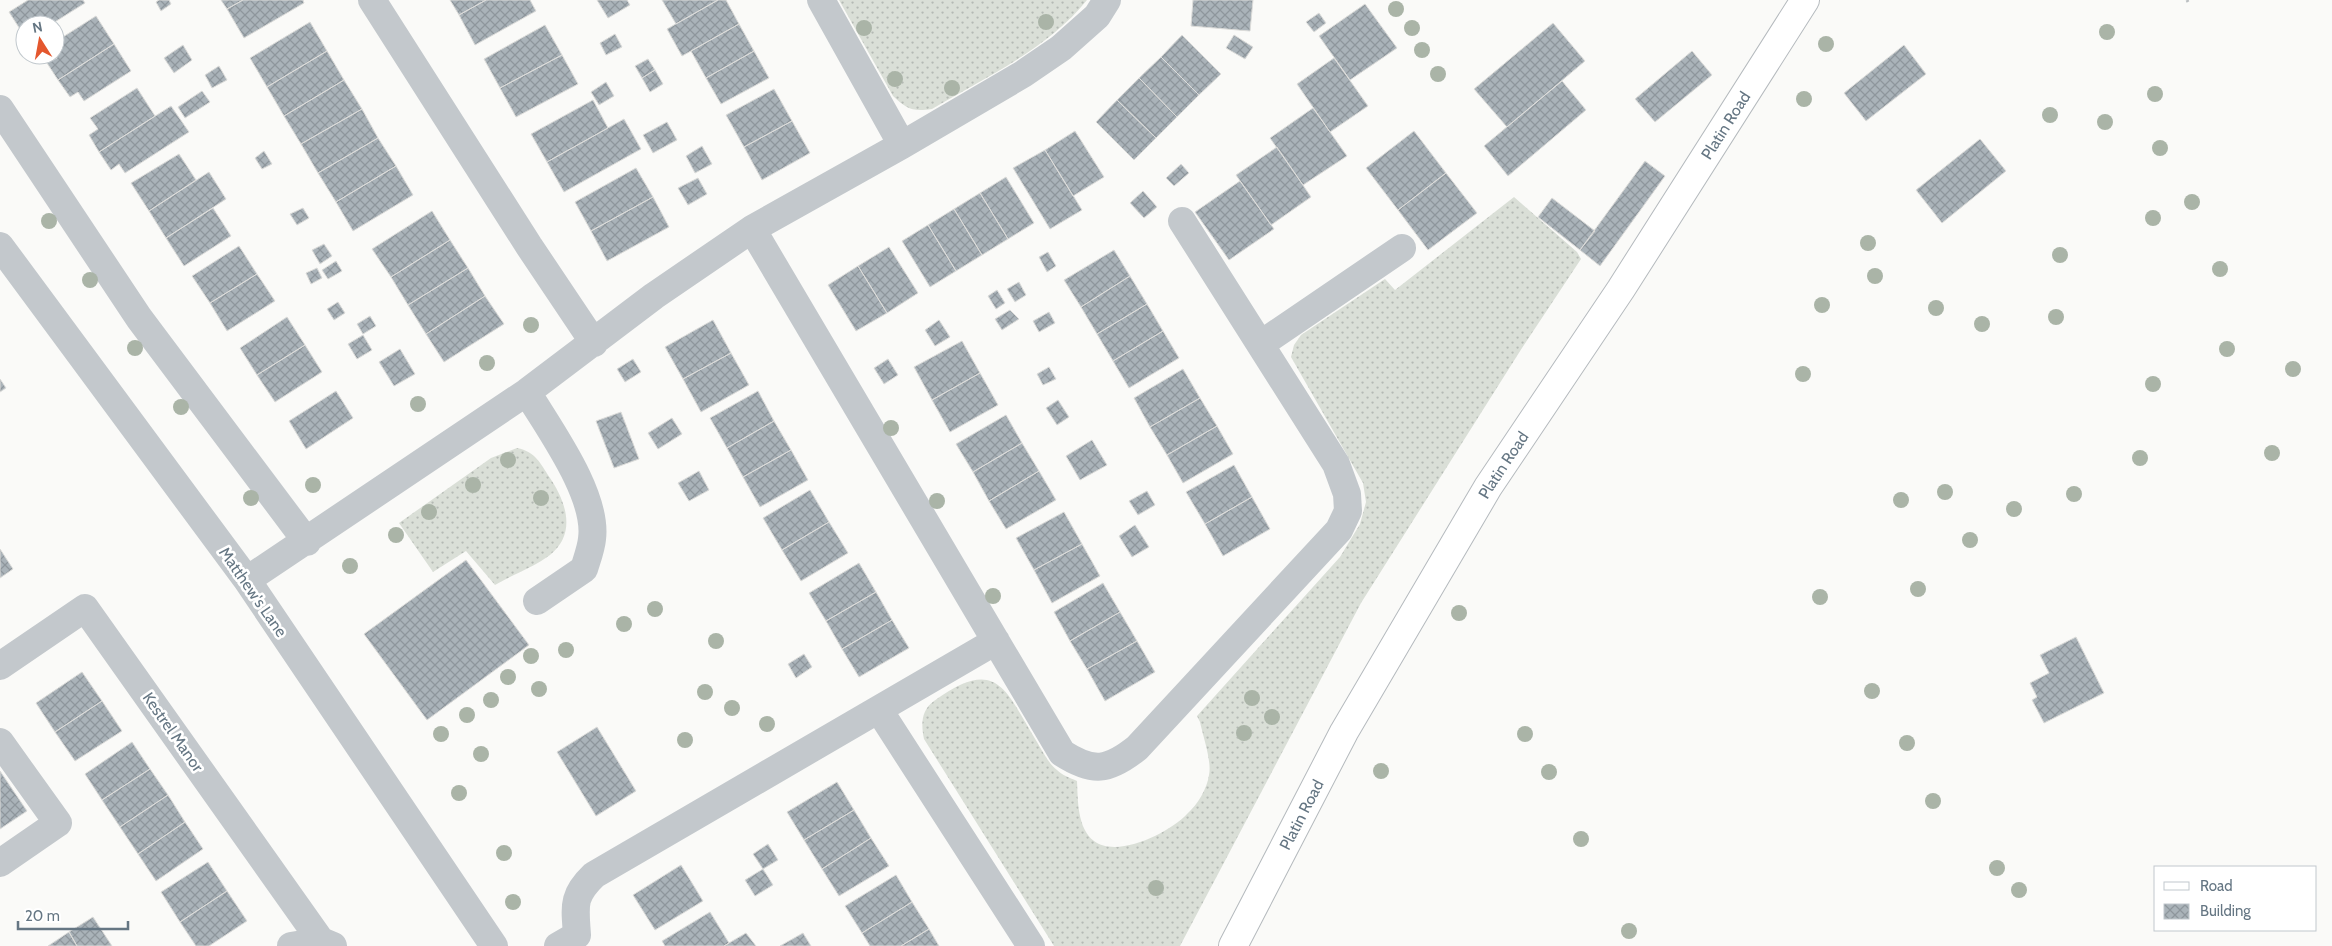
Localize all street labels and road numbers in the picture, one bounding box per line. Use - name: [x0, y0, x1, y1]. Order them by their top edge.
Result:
- street label: Platin Road: [1697, 88, 1754, 163]
- street label: Platin Road: [1474, 428, 1532, 502]
- street label: Matthew's Lane: [215, 543, 291, 641]
- street label: Kestrel Manor: [139, 689, 208, 776]
- street label: Platin Road: [1275, 776, 1327, 853]

